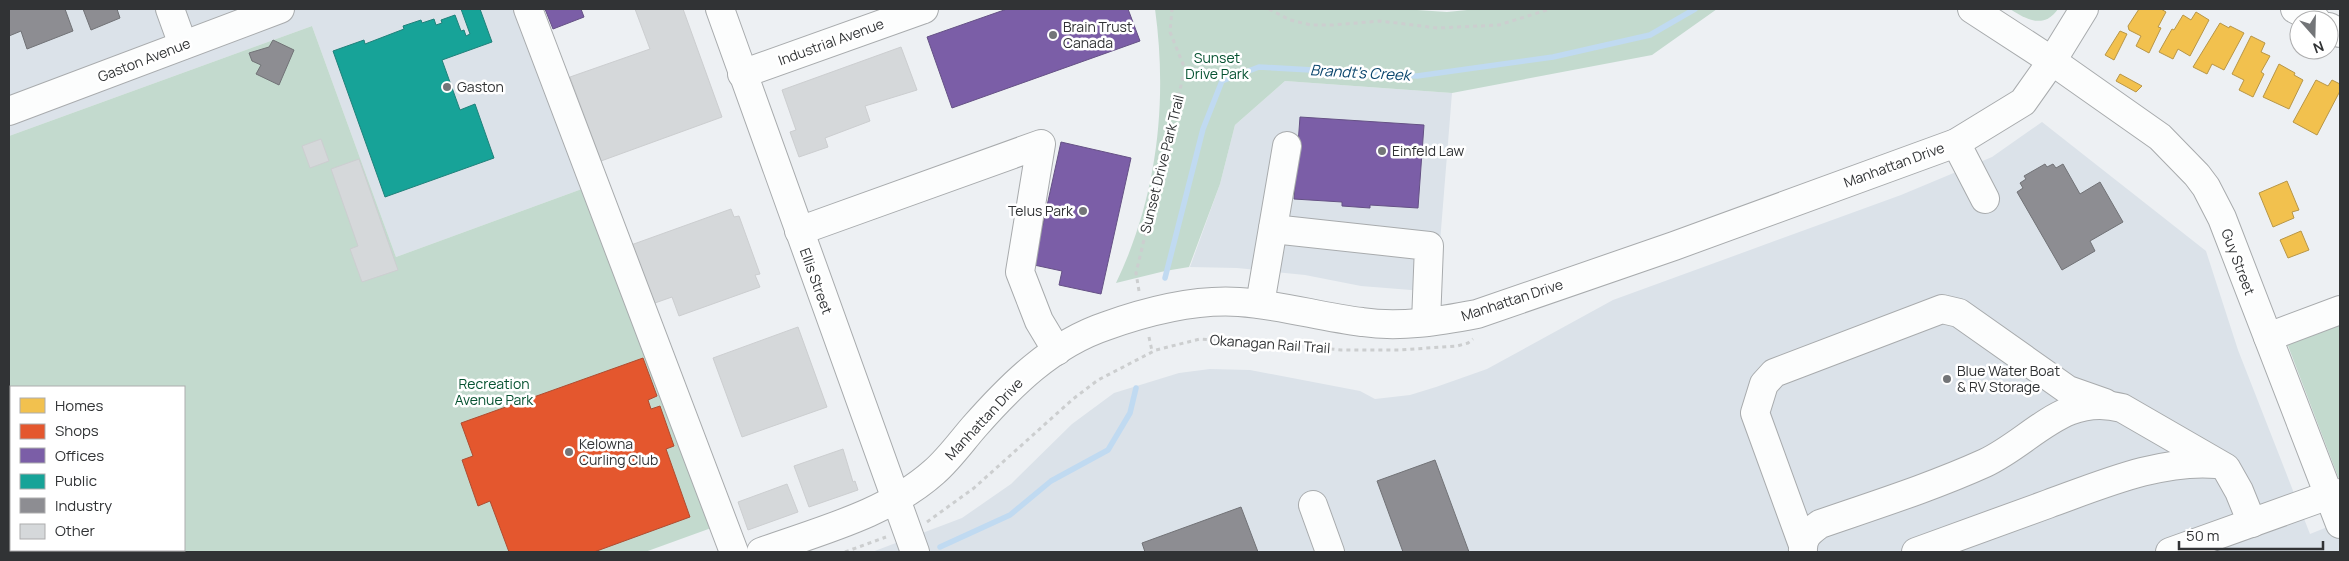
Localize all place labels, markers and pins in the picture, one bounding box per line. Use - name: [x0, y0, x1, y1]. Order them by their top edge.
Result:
- place label: Brain Trust Canada: [1063, 17, 1133, 52]
- marker: Brain Trust Canada: [1047, 29, 1059, 41]
- place label: Gaston: [457, 77, 504, 96]
- marker: Gaston: [441, 81, 453, 93]
- place label: Einfeld Law: [1392, 141, 1464, 160]
- marker: Einfeld Law: [1376, 145, 1388, 157]
- place label: Telus Park: [1008, 201, 1074, 220]
- marker: Telus Park: [1077, 205, 1089, 217]
- place label: Blue Water Boat & RV Storage: [1957, 361, 2060, 396]
- marker: Blue Water Boat & RV Storage: [1941, 373, 1953, 385]
- place label: Kelowna Curling Club: [579, 434, 658, 469]
- marker: Kelowna Curling Club: [563, 446, 575, 458]

